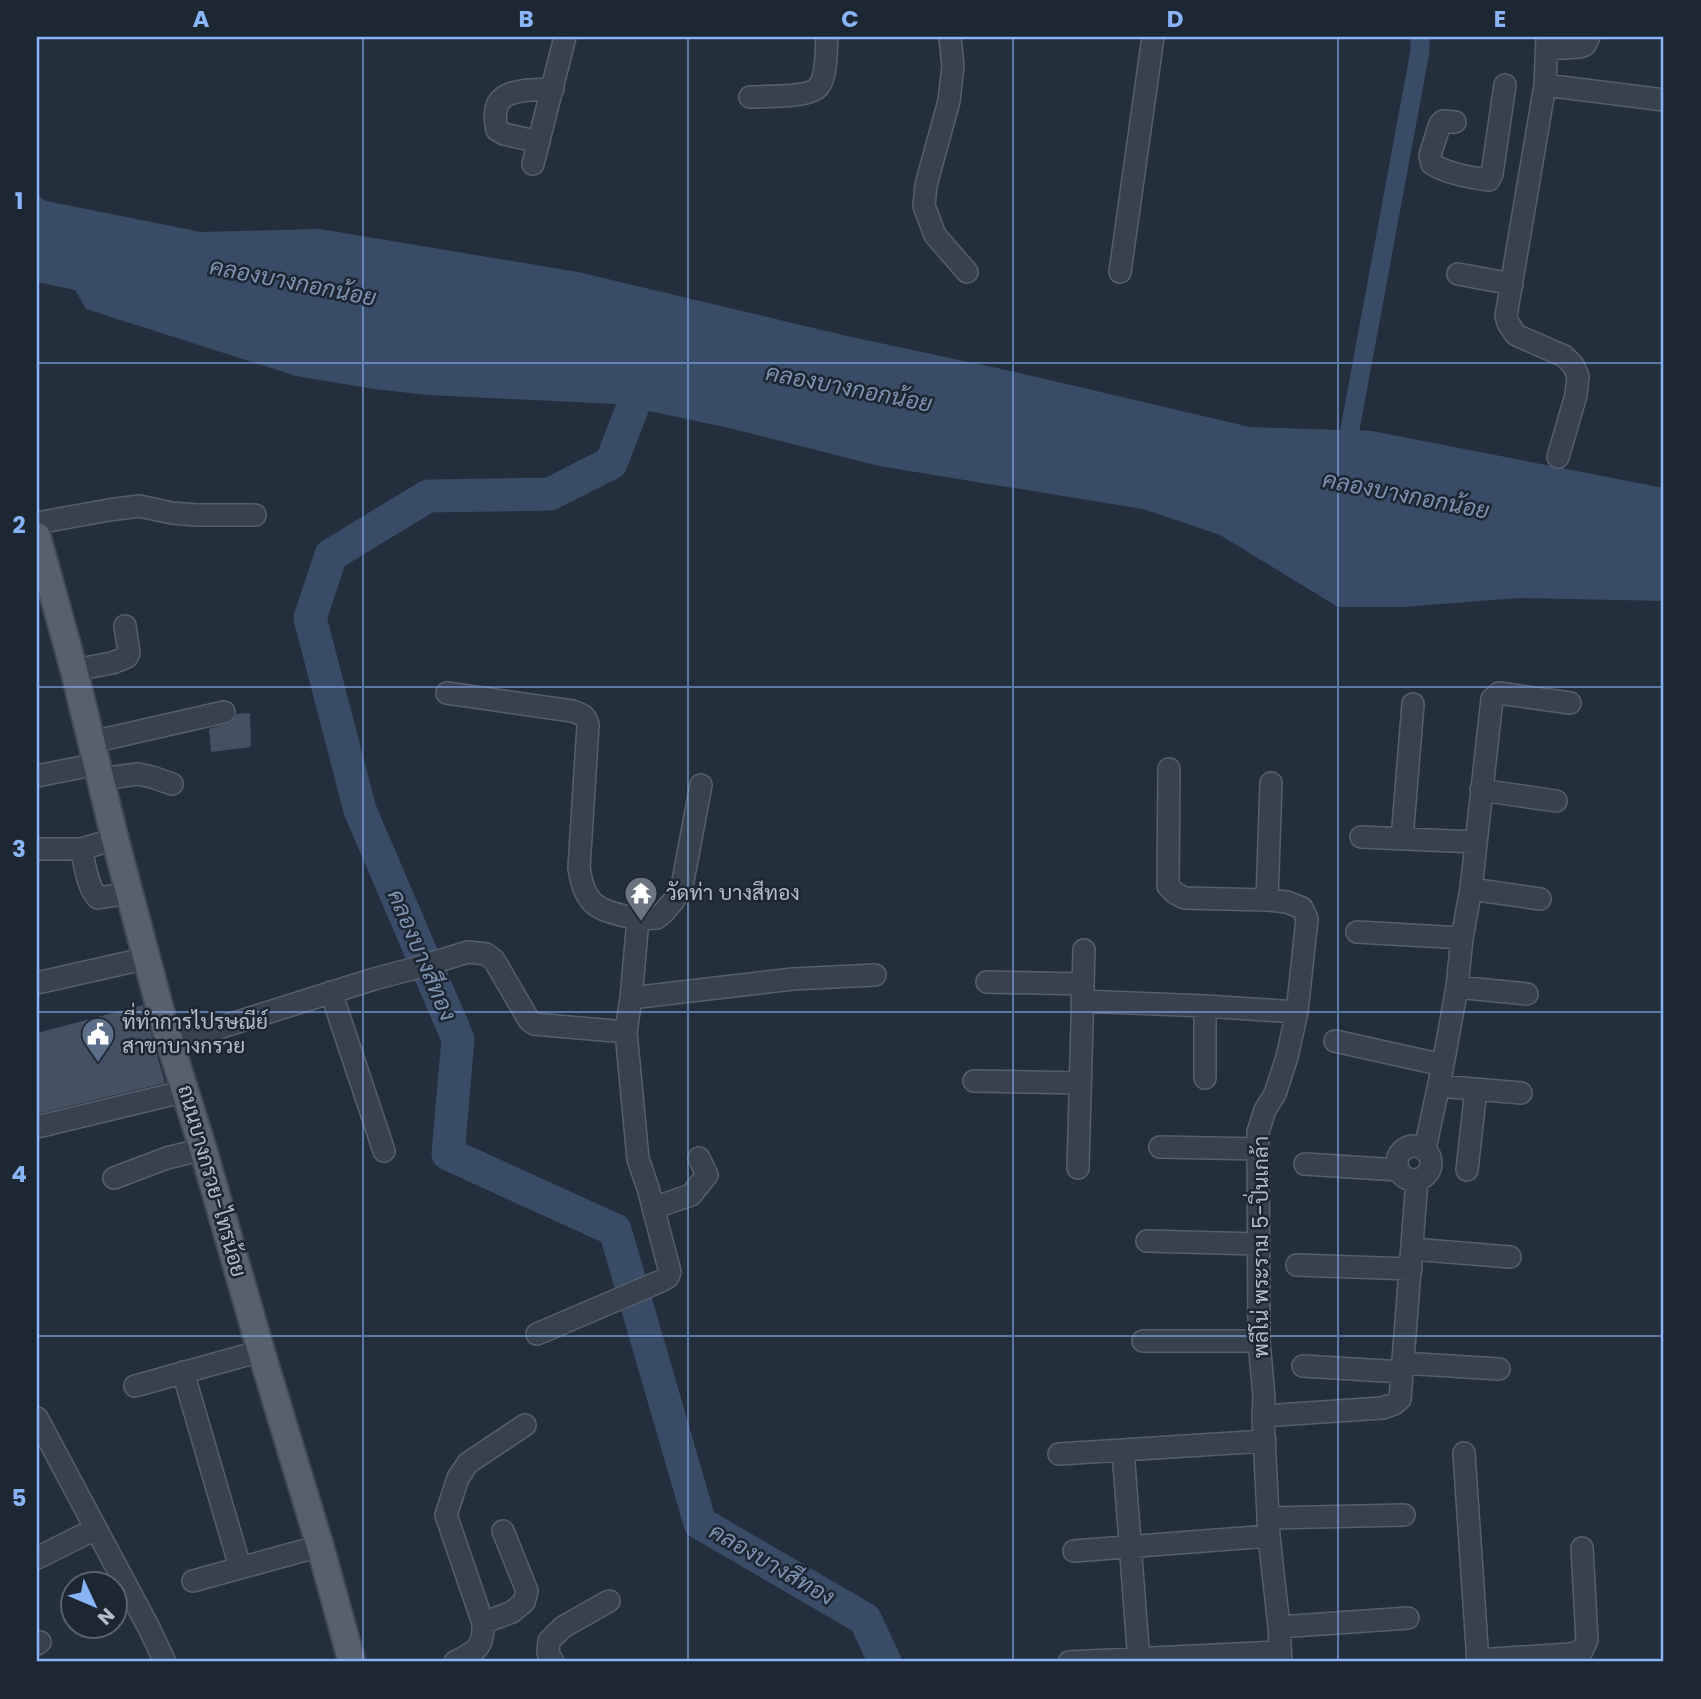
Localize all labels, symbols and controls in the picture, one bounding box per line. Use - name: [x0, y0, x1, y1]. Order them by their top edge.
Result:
- text: A: [193, 3, 210, 35]
- text: B: [518, 3, 534, 35]
- text: C: [841, 3, 859, 35]
- text: D: [1167, 3, 1183, 35]
- text: E: [1494, 3, 1506, 35]
- text: 1: [15, 185, 23, 217]
- water label: คลองบางกอกน้อย: [207, 250, 379, 314]
- water label: คลองบางกอกน้อย: [763, 356, 935, 420]
- water label: คลองบางกอกน้อย: [1320, 463, 1492, 527]
- text: 2: [12, 509, 26, 541]
- text: 3: [12, 833, 26, 865]
- temple icon: วัดท่า บางสีทอง: [622, 874, 660, 923]
- place label: วัดท่า บางสีทอง: [666, 878, 800, 907]
- water label: คลองบางสีทอง: [380, 884, 464, 1026]
- place label: ที่ทำการไปรษณีย์ สาขาบางกรวย: [122, 1002, 268, 1060]
- public building icon: ที่ทำการไปรษณีย์ สาขาบางกรวย: [79, 1015, 117, 1064]
- street label: ถนนบางกรวย-ไทรน้อย: [171, 1081, 254, 1280]
- street label: พลีโน่ พระราม 5-ปิ่นเกล้า: [1242, 1136, 1275, 1358]
- text: 4: [11, 1158, 27, 1190]
- text: 5: [12, 1482, 26, 1514]
- water label: คลองบางสีทอง: [703, 1515, 841, 1613]
- north arrow: [60, 1570, 130, 1640]
- text: N: [91, 1602, 121, 1631]

